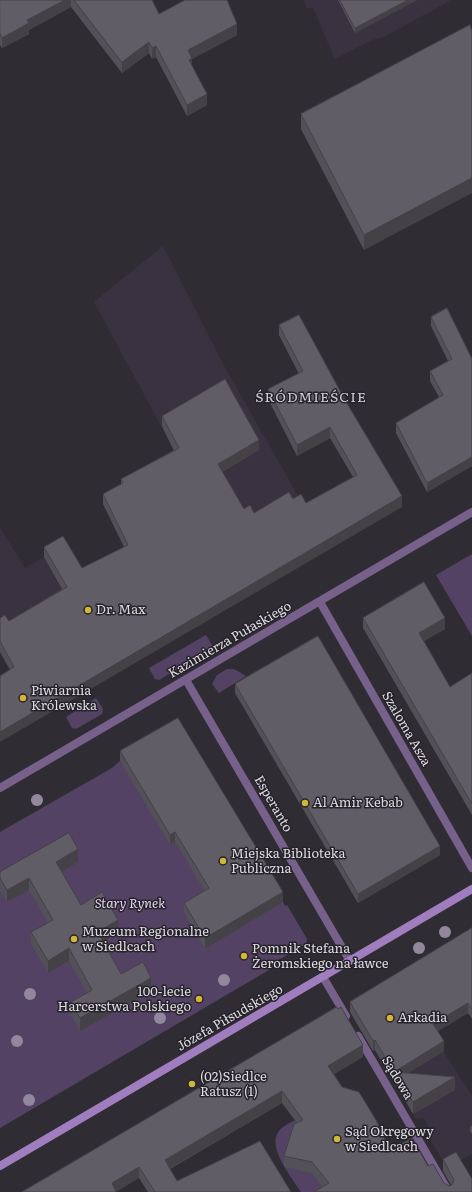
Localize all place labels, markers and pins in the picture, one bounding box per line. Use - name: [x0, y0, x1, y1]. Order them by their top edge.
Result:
- place label: Dr. Max: [96, 602, 146, 618]
- marker: Dr. Max: [83, 605, 93, 615]
- place label: Piwiarnia Królewska: [31, 683, 97, 714]
- marker: Piwiarnia Królewska: [18, 693, 28, 703]
- place label: Al Amir Kebab: [313, 795, 403, 811]
- marker: Al Amir Kebab: [300, 798, 310, 808]
- place label: Miejska Biblioteka Publiczna: [231, 846, 346, 877]
- marker: Miejska Biblioteka Publiczna: [218, 856, 228, 866]
- place label: Muzeum Regionalne w Siedlcach: [82, 924, 209, 955]
- marker: Muzeum Regionalne w Siedlcach: [69, 934, 79, 944]
- place label: Pomnik Stefana Żeromskiego na ławce: [252, 941, 388, 972]
- marker: Pomnik Stefana Żeromskiego na ławce: [239, 951, 249, 961]
- place label: 100-lecie Harcerstwa Polskiego: [58, 984, 191, 1015]
- marker: 100-lecie Harcerstwa Polskiego: [194, 994, 204, 1004]
- place label: Arkadia: [398, 1010, 447, 1026]
- marker: Arkadia: [385, 1013, 395, 1023]
- place label: (02)Siedlce Ratusz (1): [200, 1069, 267, 1100]
- marker: (02)Siedlce Ratusz (1): [187, 1079, 197, 1089]
- place label: Sąd Okręgowy w Siedlcach: [345, 1124, 434, 1155]
- marker: Sąd Okręgowy w Siedlcach: [332, 1134, 342, 1144]

